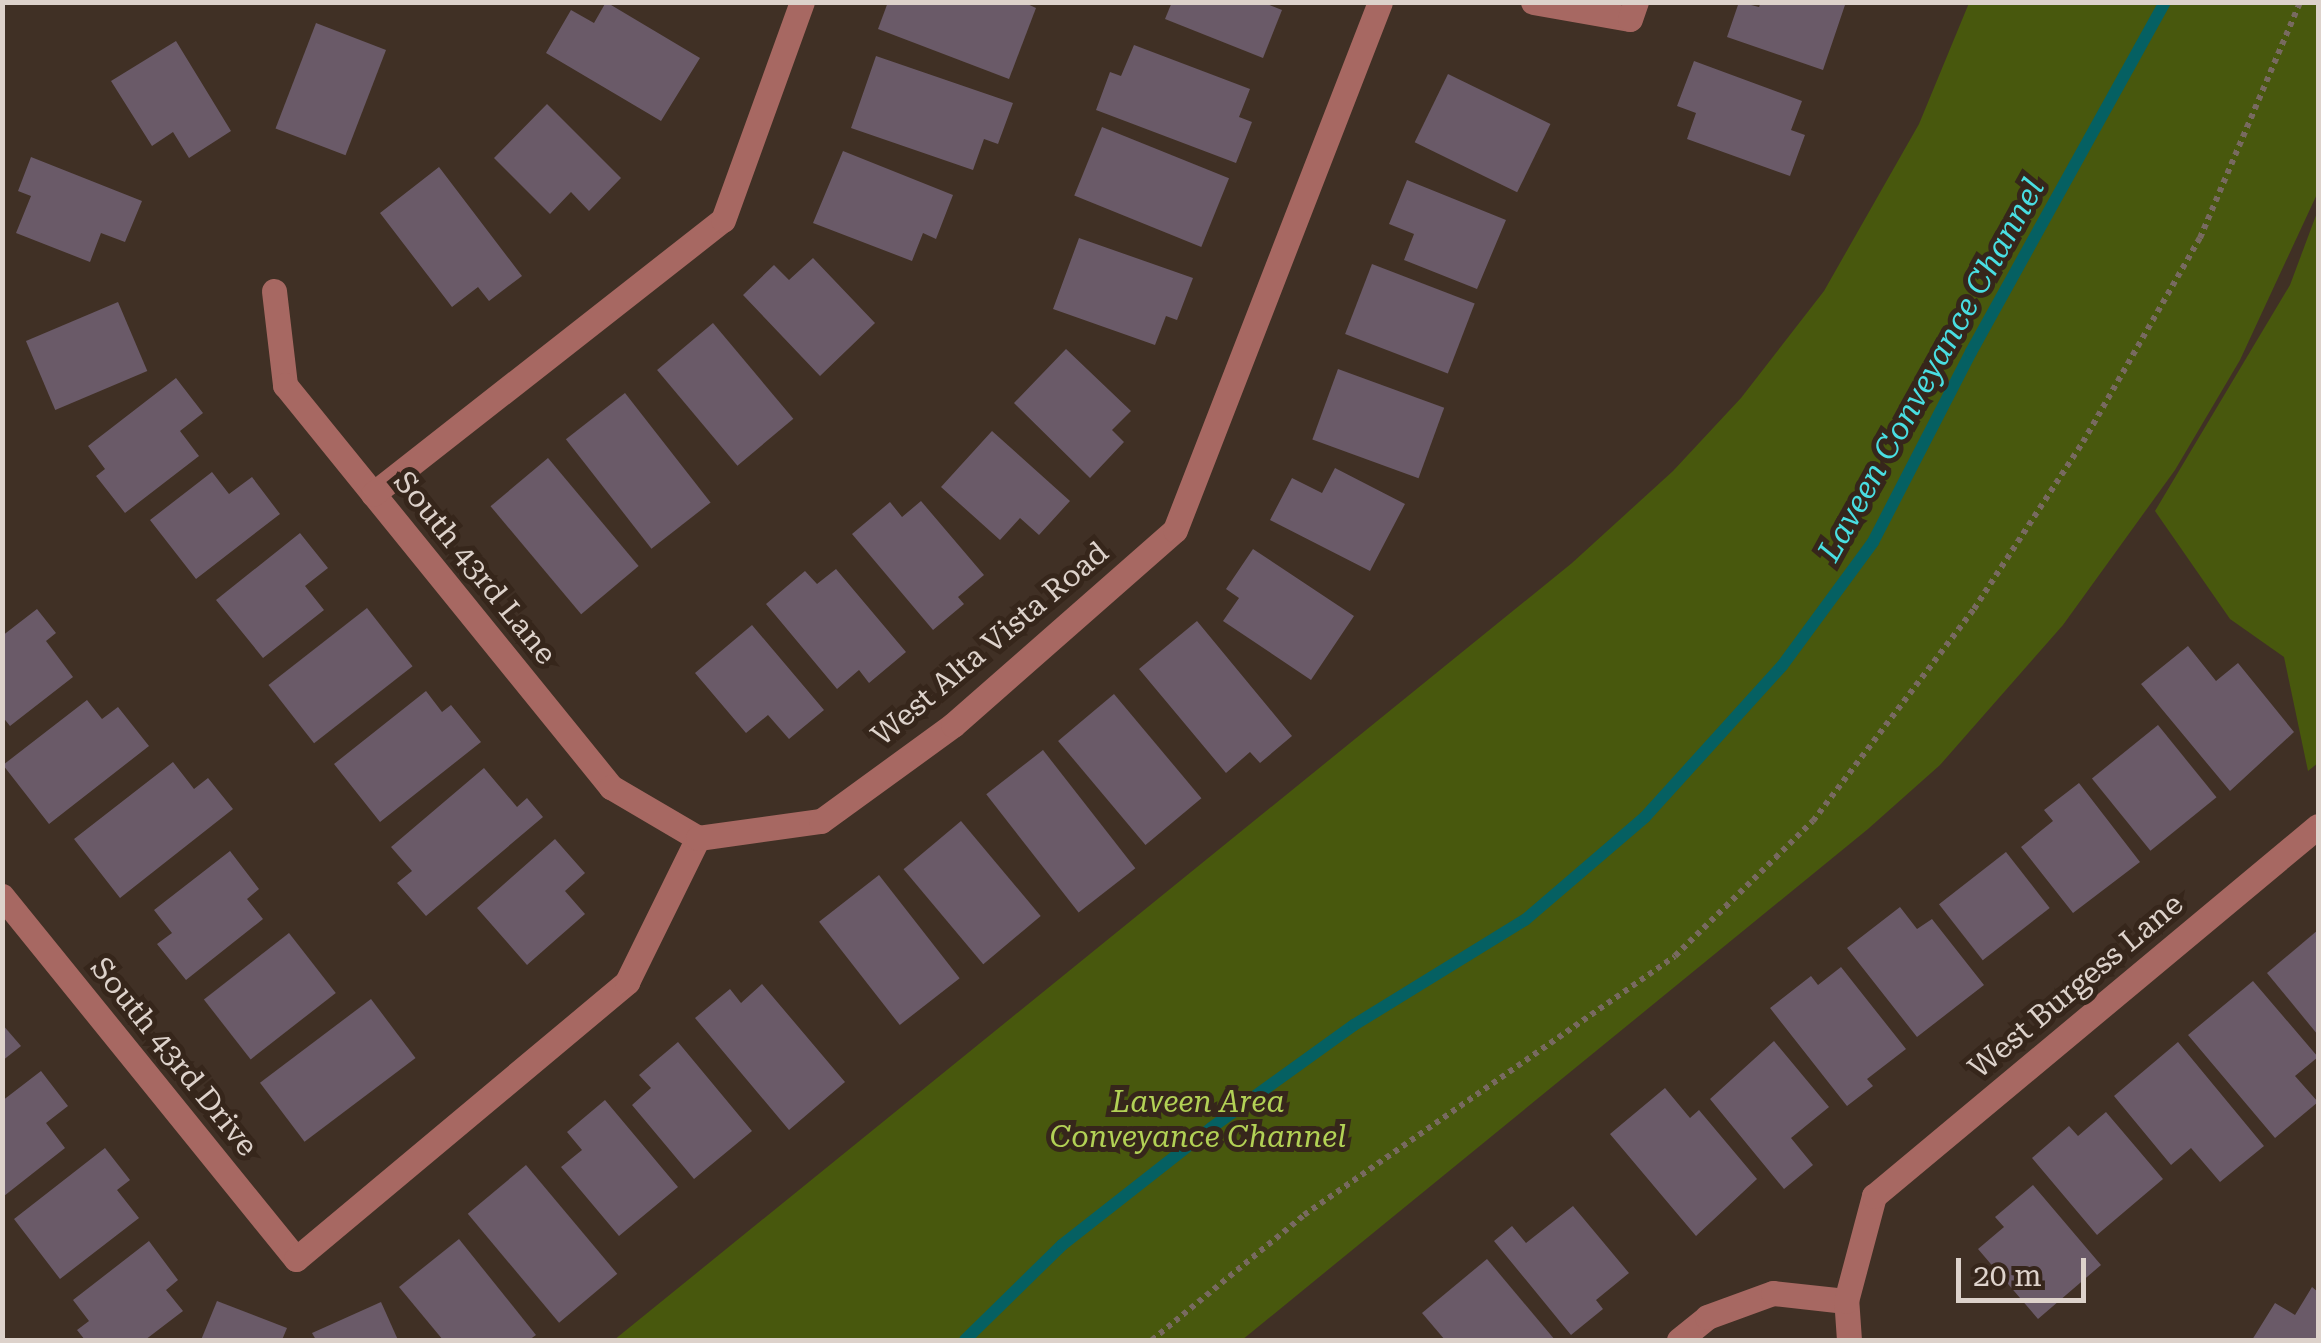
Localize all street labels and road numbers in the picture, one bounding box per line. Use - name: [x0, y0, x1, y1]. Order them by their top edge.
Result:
- street label: South 43rd Lane: [386, 464, 564, 672]
- street label: West Alta Vista Road: [864, 534, 1116, 754]
- street label: West Burgess Lane: [1962, 886, 2190, 1086]
- street label: South 43rd Drive: [83, 950, 265, 1164]

